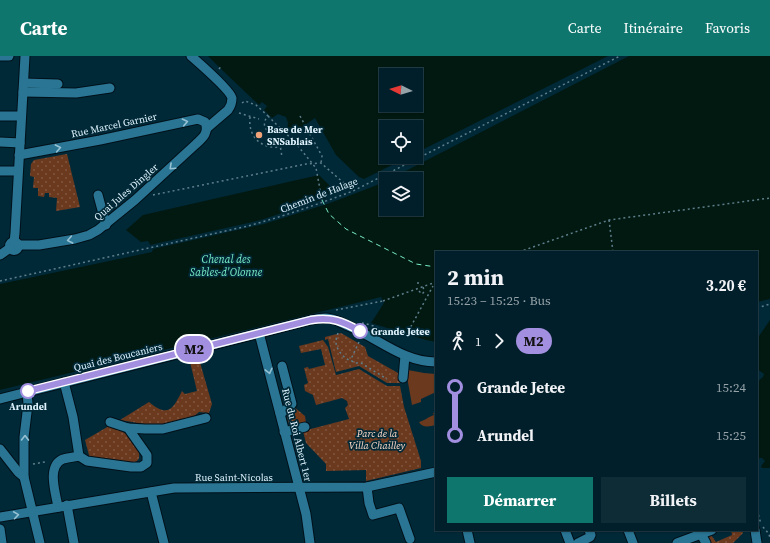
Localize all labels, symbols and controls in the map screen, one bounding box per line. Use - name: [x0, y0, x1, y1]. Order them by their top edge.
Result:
- text: Carte: [20, 15, 67, 41]
- text: Carte: [568, 18, 602, 38]
- text: Itinéraire: [624, 18, 683, 38]
- text: Favoris: [705, 18, 750, 38]
- north arrow: [379, 68, 423, 112]
- map controls: [379, 68, 423, 216]
- street label: Rue Marcel Garnier: [70, 109, 159, 140]
- one-way arrow: [182, 118, 188, 126]
- button: locate: [379, 120, 423, 164]
- place label: Base de Mer SNSablais: [267, 123, 323, 148]
- marker: Base de Mer SNSablais: [254, 130, 264, 140]
- one-way arrow: [54, 144, 61, 153]
- street label: Quai Jules Dingler: [91, 160, 161, 223]
- one-way arrow: [169, 162, 177, 169]
- button: layers: [379, 172, 423, 216]
- street label: Chemin de Halage: [279, 174, 359, 216]
- one-way arrow: [67, 235, 73, 244]
- water label: Chenal des Sables-d'Olonne: [190, 252, 263, 280]
- text: 2 min: [447, 262, 504, 292]
- text: 3.20 €: [706, 275, 746, 296]
- text: 15:23 – 15:25 · Bus: [447, 292, 551, 309]
- marker: Grande Jetee: [352, 323, 368, 339]
- place label: Grande Jetee: [371, 325, 430, 338]
- icon: walk: [447, 330, 469, 352]
- icon: forward: [488, 330, 510, 352]
- text: M2: [524, 331, 544, 351]
- text: 1: [475, 333, 482, 350]
- line badge: M2: [176, 336, 212, 362]
- text: M2: [184, 339, 204, 359]
- street label: Quai des Boucaniers: [72, 340, 164, 374]
- one-way arrow: [264, 367, 273, 374]
- text: Grande Jetee: [477, 377, 565, 398]
- text: 15:24: [716, 379, 746, 396]
- marker: Arundel: [20, 383, 36, 399]
- street label: Rue du Roi Albert 1er: [279, 387, 315, 484]
- place label: Arundel: [9, 400, 47, 413]
- text: Arundel: [477, 425, 534, 446]
- park label: Parc de la Villa Chailley: [349, 427, 405, 452]
- text: 15:25: [716, 427, 746, 444]
- one-way arrow: [21, 435, 29, 441]
- street label: Rue Saint-Nicolas: [195, 471, 273, 484]
- button: Démarrer: [447, 477, 593, 523]
- button: Billets: [601, 477, 746, 523]
- one-way arrow: [13, 511, 19, 520]

